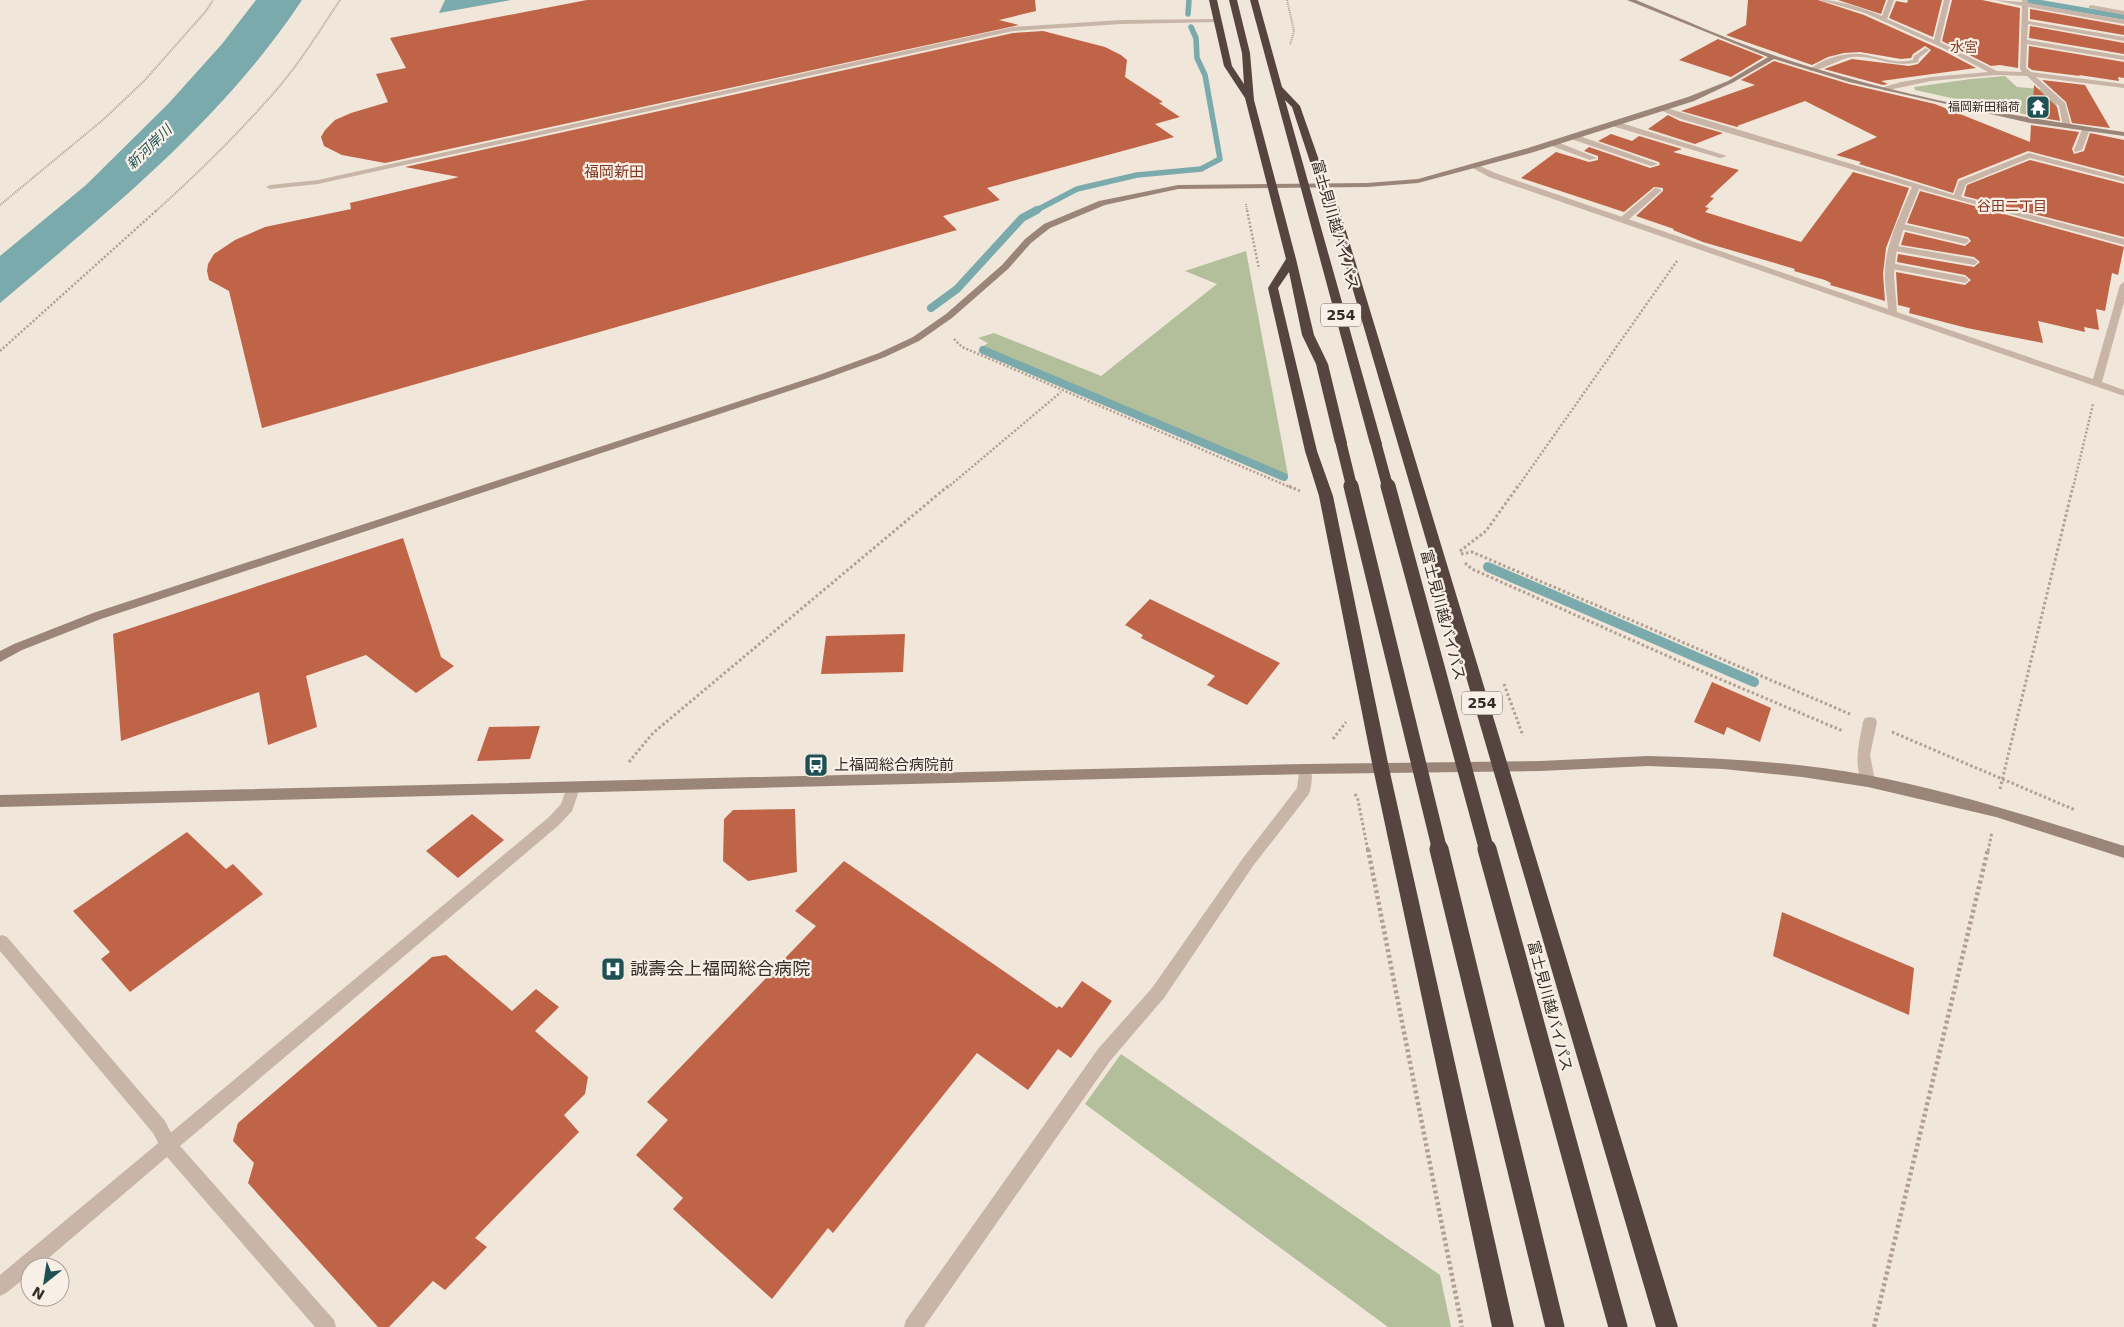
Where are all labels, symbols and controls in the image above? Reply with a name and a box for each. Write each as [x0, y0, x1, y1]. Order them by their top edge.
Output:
district label: 水宮 [1950, 39, 1978, 55]
temple icon: 福岡新田稲荷 [2025, 94, 2051, 120]
place label: 福岡新田稲荷 [1948, 100, 2020, 114]
water label: 新河岸川 [123, 120, 176, 172]
street label: 富士見川越バイパス [1308, 158, 1362, 292]
district label: 福岡新田 [584, 163, 644, 181]
district label: 谷田二丁目 [1977, 198, 2047, 214]
road number: 254 [1321, 304, 1361, 326]
street label: 富士見川越バイパス [1417, 548, 1469, 682]
road number: 254 [1462, 691, 1502, 714]
bus stop icon: 上福岡総合病院前 [803, 752, 829, 778]
place label: 上福岡総合病院前 [834, 756, 954, 774]
street label: 富士見川越バイパス [1524, 939, 1576, 1073]
hospital icon: 誠壽会上福岡総合病院 [600, 956, 626, 982]
place label: 誠壽会上福岡総合病院 [630, 958, 810, 979]
north arrow [20, 1257, 70, 1307]
text: N [29, 1283, 48, 1303]

